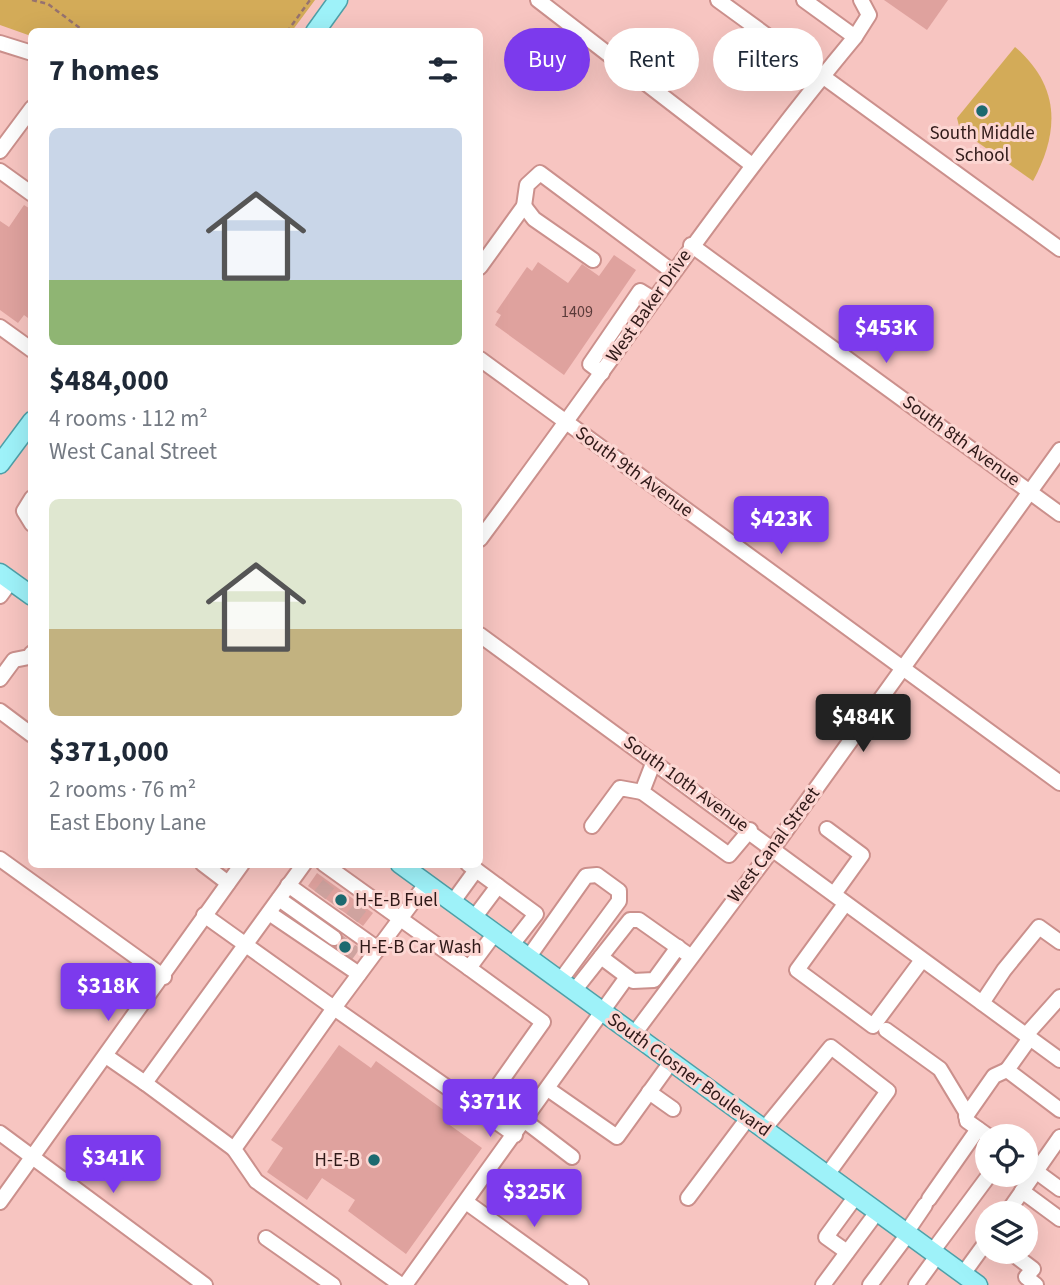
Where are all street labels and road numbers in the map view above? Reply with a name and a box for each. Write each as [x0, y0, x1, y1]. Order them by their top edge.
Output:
street label: West Baker Drive [600, 244, 698, 368]
street label: South 8th Avenue [896, 389, 1026, 493]
street label: South 9th Avenue [569, 420, 699, 524]
street label: South 10th Avenue [618, 729, 754, 839]
street label: West Canal Street [721, 781, 827, 909]
street label: South Closner Boulevard [602, 1006, 776, 1144]

